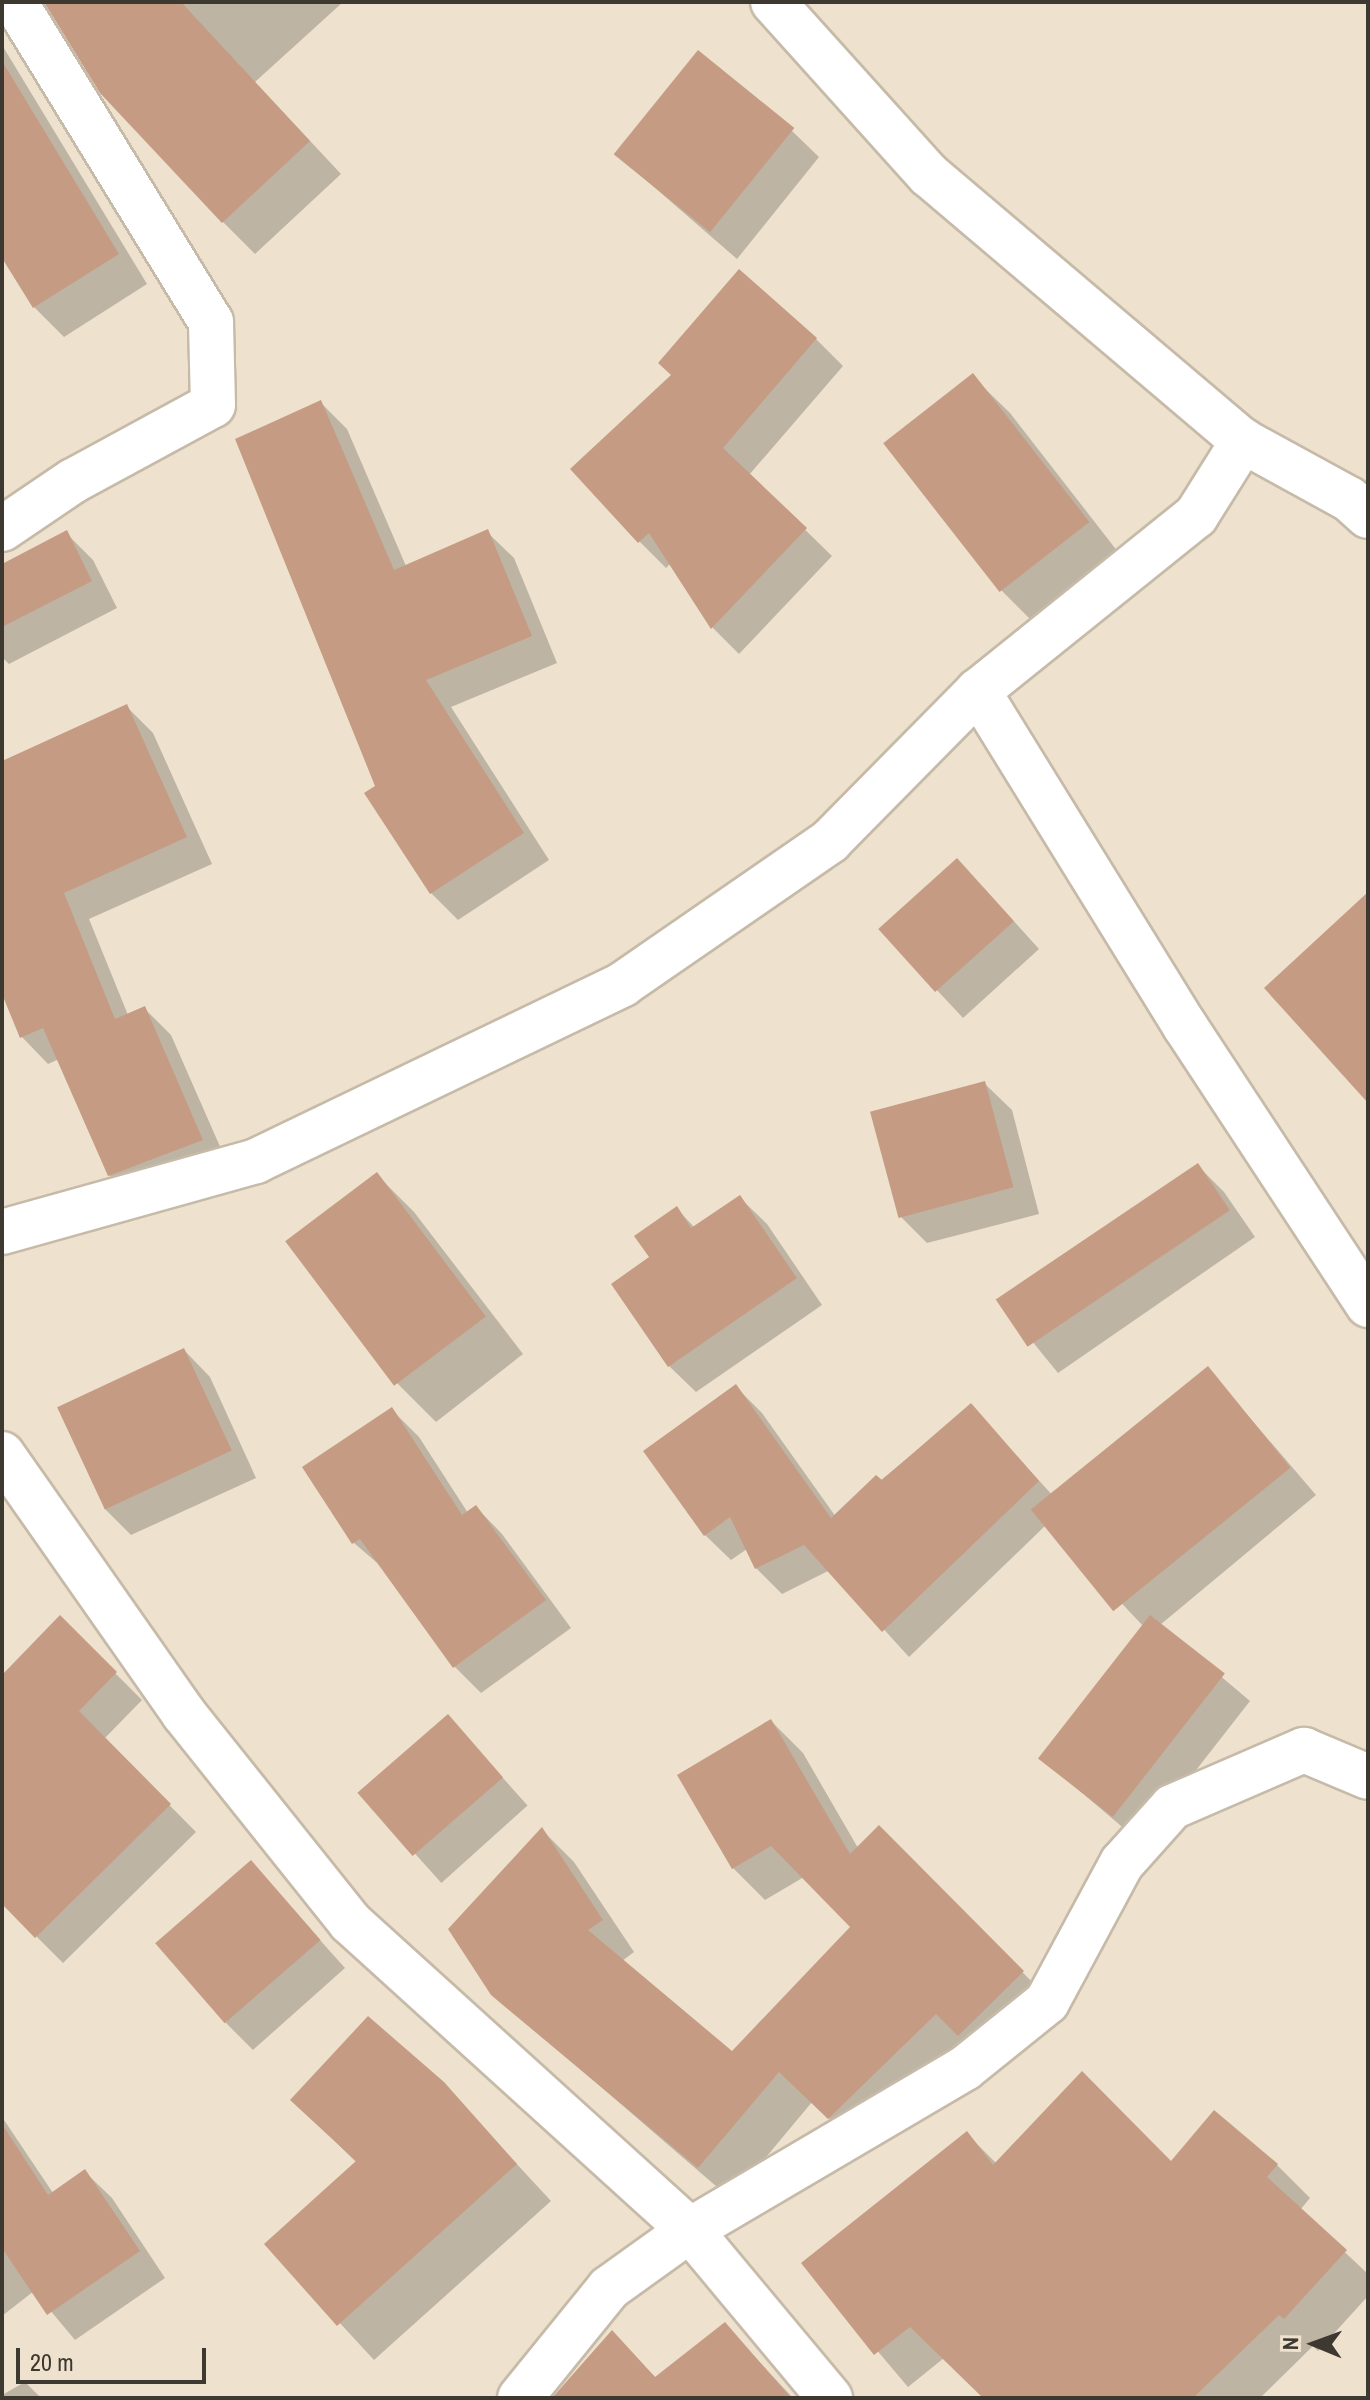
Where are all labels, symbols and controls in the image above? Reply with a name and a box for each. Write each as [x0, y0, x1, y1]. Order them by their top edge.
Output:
north arrow [1274, 2304, 1354, 2384]
scale bar [20, 2332, 210, 2382]
text: N [1275, 2337, 1305, 2350]
text: 20 m [30, 2346, 74, 2378]

